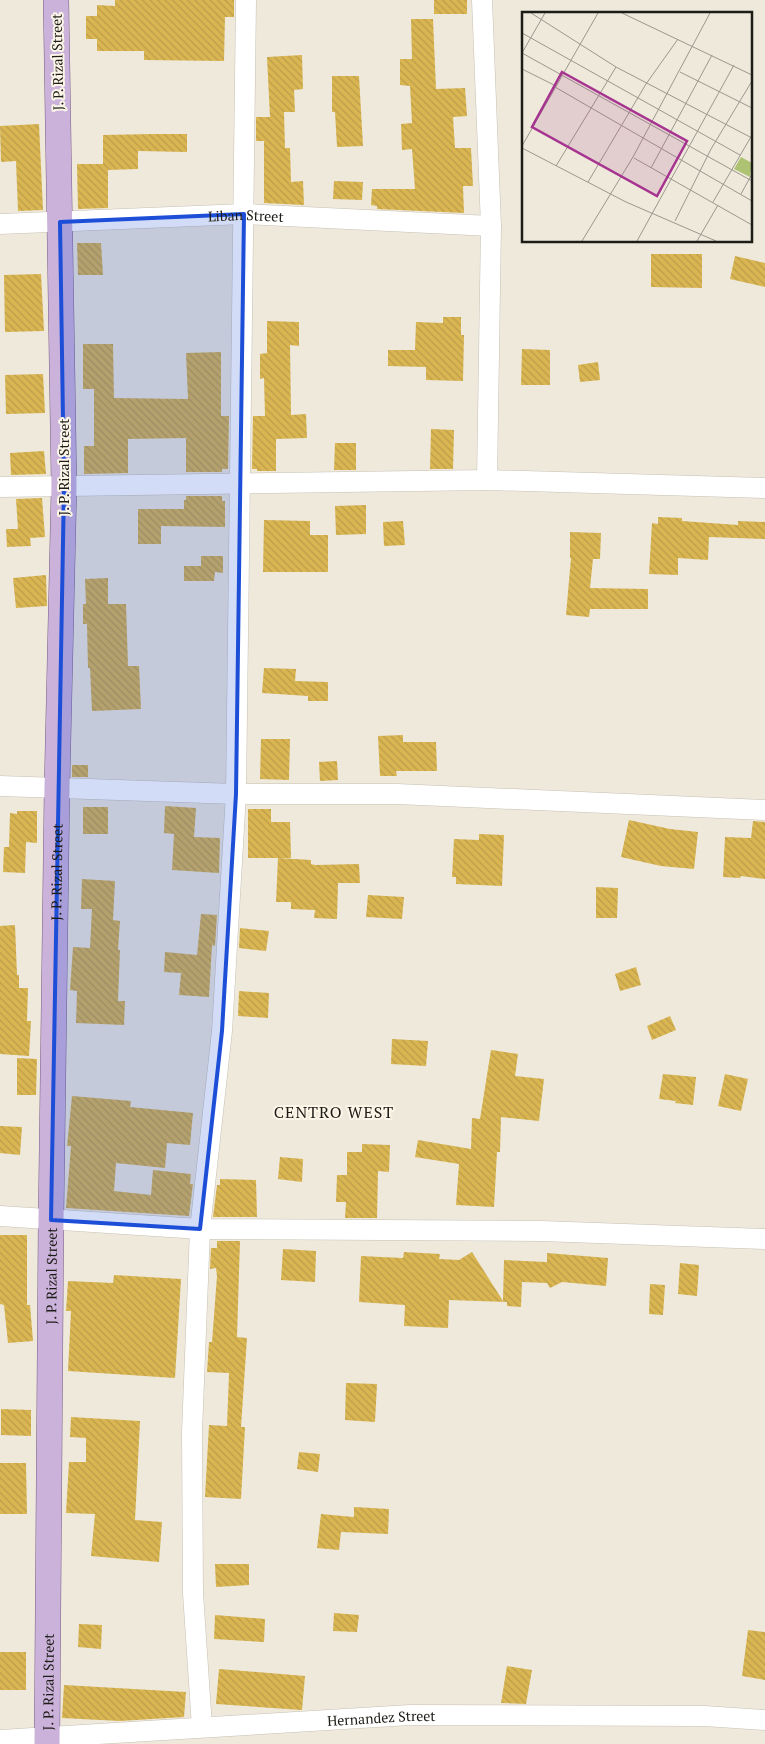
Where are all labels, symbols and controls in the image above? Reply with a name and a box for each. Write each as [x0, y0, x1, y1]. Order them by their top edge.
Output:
inset map [522, 12, 752, 242]
street label: J. P. Rizal Street [47, 13, 67, 111]
street label: Liban Street [208, 204, 285, 225]
street label: J. P. Rizal Street [54, 418, 73, 515]
street label: J. P. Rizal Street [46, 823, 66, 921]
district label: CENTRO WEST [274, 1101, 394, 1123]
street label: J. P. Rizal Street [41, 1227, 60, 1325]
street label: J. P. Rizal Street [38, 1633, 57, 1731]
street label: Hernandez Street [326, 1705, 436, 1730]

